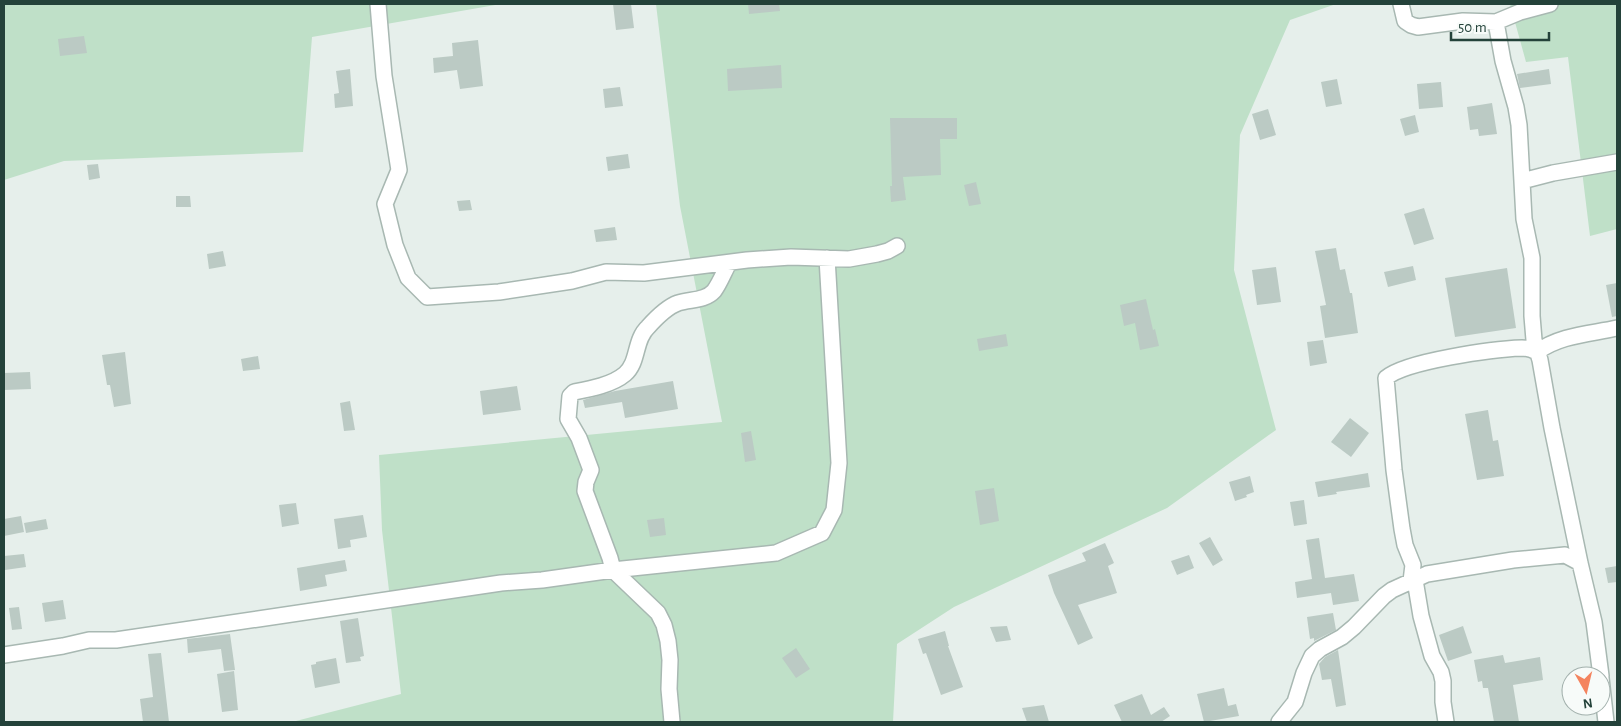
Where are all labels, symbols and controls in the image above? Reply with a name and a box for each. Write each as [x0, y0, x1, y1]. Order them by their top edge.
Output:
scale bar [1451, 10, 1548, 42]
text: 50 m [1458, 20, 1487, 35]
north arrow [1561, 666, 1611, 716]
text: N [1582, 695, 1593, 710]

